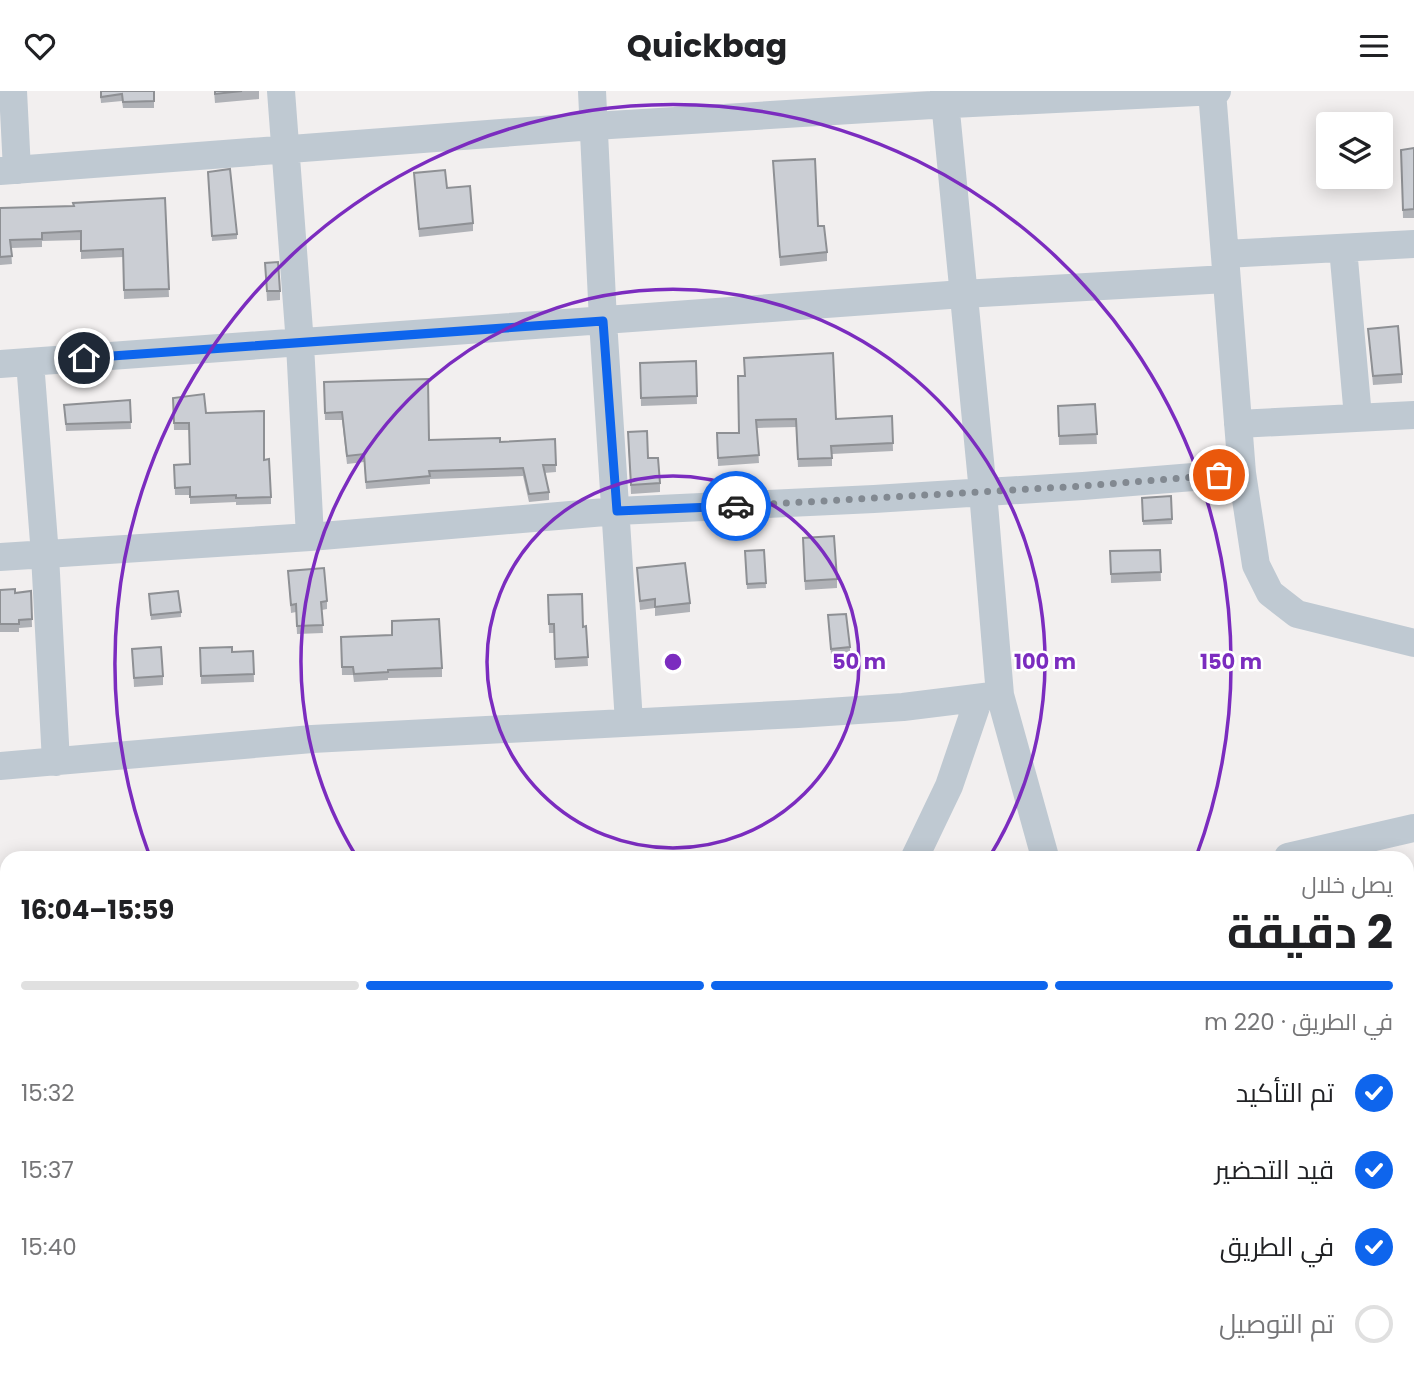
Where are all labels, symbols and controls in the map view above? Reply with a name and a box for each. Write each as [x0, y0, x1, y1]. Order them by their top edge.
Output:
text: Quickbag [627, 23, 787, 68]
icon: heart [21, 27, 59, 65]
icon: menu [1355, 27, 1393, 65]
map controls [1316, 112, 1393, 189]
button: layers [1316, 112, 1393, 189]
pin [54, 328, 114, 388]
icon: home [65, 339, 103, 377]
pin [1189, 445, 1249, 505]
icon: bag [1200, 456, 1238, 494]
courier [701, 471, 771, 541]
icon: car [717, 487, 755, 525]
text: 50 m [832, 647, 886, 676]
text: 100 m [1014, 647, 1076, 676]
text: 150 m [1200, 647, 1262, 676]
centre of rings [661, 650, 685, 674]
text: يصل خلال [1302, 869, 1393, 901]
text: 15:59–16:04 [21, 892, 174, 928]
text: 2 دقيقة [1227, 900, 1393, 964]
text: في الطريق · 220 m [1204, 1006, 1393, 1038]
icon: check [1355, 1074, 1393, 1112]
text: تم التأكيد [1236, 1075, 1334, 1111]
text: 15:32 [21, 1077, 74, 1109]
icon: check [1355, 1151, 1393, 1189]
text: قيد التحضير [1215, 1152, 1334, 1188]
text: 15:37 [21, 1154, 74, 1186]
icon: check [1355, 1228, 1393, 1266]
text: في الطريق [1220, 1229, 1334, 1265]
text: 15:40 [21, 1231, 77, 1263]
text: تم التوصيل [1219, 1306, 1334, 1342]

